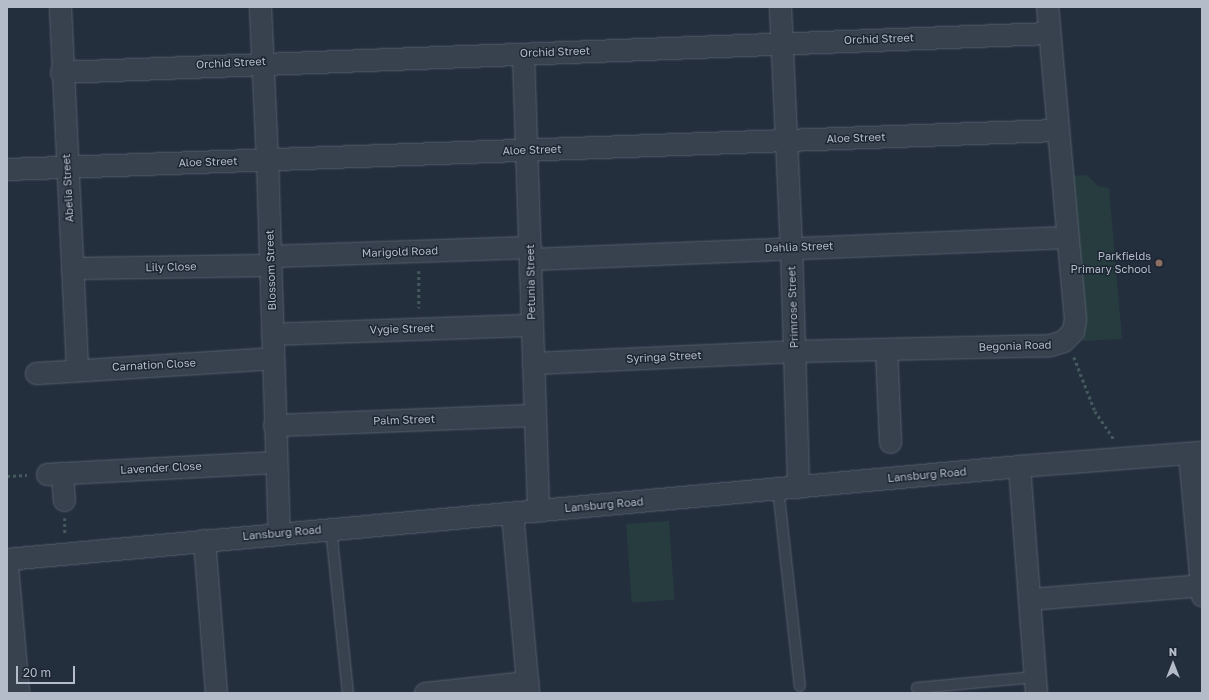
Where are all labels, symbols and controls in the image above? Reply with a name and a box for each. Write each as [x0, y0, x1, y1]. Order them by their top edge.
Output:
street label: Orchid Street [844, 31, 914, 47]
street label: Orchid Street [520, 44, 590, 60]
street label: Orchid Street [196, 55, 266, 71]
street label: Aloe Street [826, 130, 886, 146]
street label: Aloe Street [502, 142, 562, 158]
street label: Abelia Street [60, 153, 76, 223]
street label: Aloe Street [178, 154, 238, 170]
street label: Blossom Street [263, 229, 279, 311]
street label: Dahlia Street [764, 239, 834, 255]
street label: Marigold Road [362, 244, 438, 260]
street label: Petunia Street [524, 244, 538, 320]
place label: Parkfields Primary School [1071, 250, 1151, 276]
marker: Parkfields Primary School [1154, 258, 1164, 268]
street label: Lily Close [145, 260, 197, 274]
street label: Primrose Street [785, 266, 801, 348]
street label: Vygie Street [369, 321, 435, 337]
street label: Begonia Road [978, 338, 1052, 354]
street label: Syringa Street [626, 348, 702, 366]
street label: Carnation Close [112, 356, 196, 374]
street label: Palm Street [373, 412, 435, 428]
street label: Lavender Close [120, 459, 202, 477]
street label: Lansburg Road [887, 465, 967, 485]
street label: Lansburg Road [564, 495, 644, 515]
street label: Lansburg Road [242, 523, 322, 543]
north arrow [1153, 644, 1193, 684]
text: N [1169, 645, 1177, 658]
scale bar [18, 658, 77, 684]
text: 20 m [23, 665, 51, 680]

